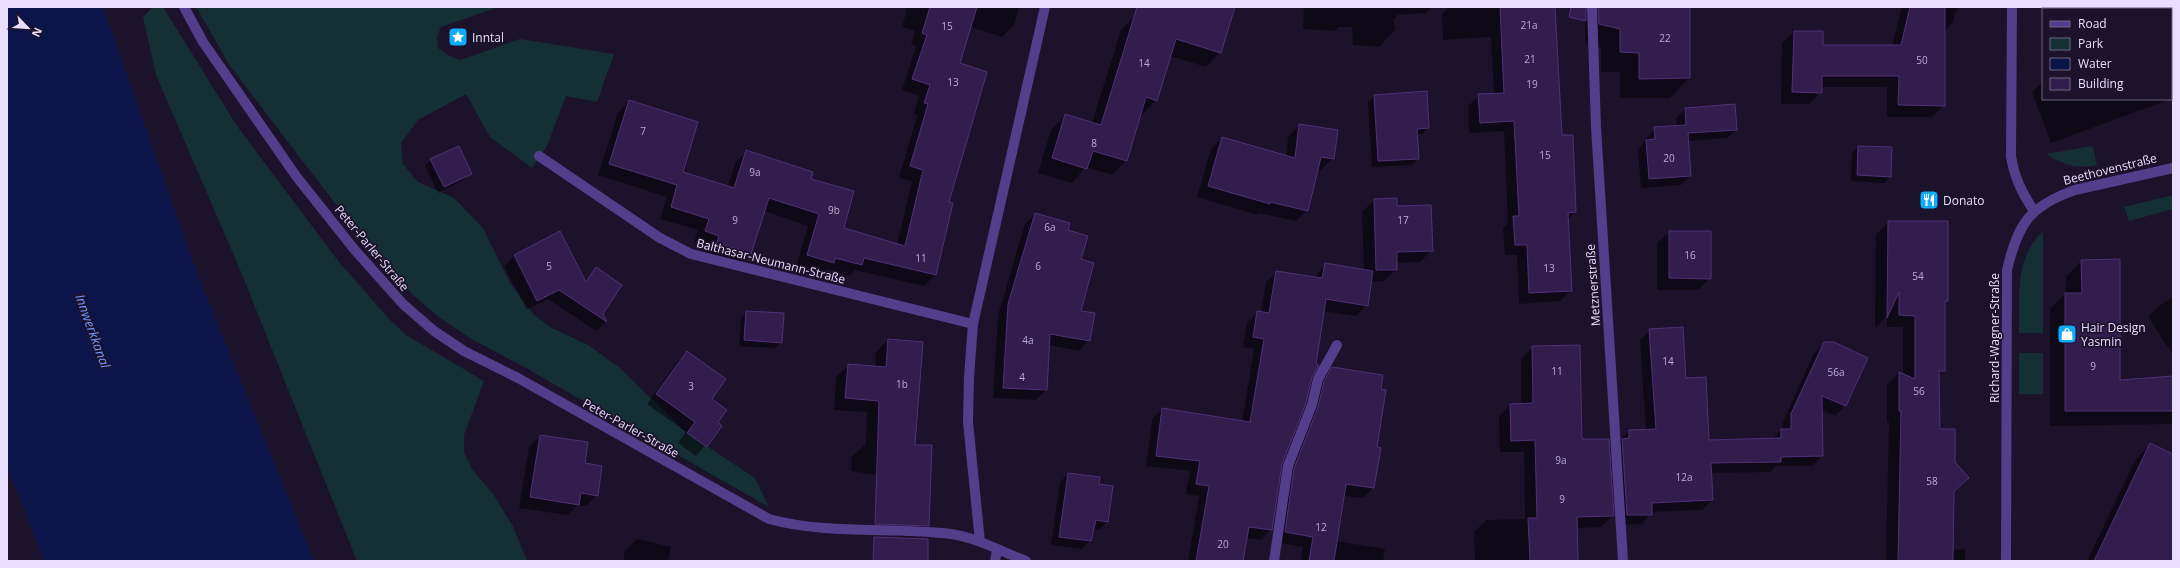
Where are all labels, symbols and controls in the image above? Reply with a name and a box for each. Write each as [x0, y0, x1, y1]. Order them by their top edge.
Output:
north arrow [8, 8, 48, 48]
legend [2042, 8, 2172, 100]
text: Road [2078, 15, 2107, 32]
house number: 21a [1521, 18, 1538, 32]
house number: 15 [941, 19, 953, 33]
text: N [29, 25, 46, 40]
place icon: Inntal [447, 26, 469, 48]
place label: Inntal [472, 29, 504, 46]
house number: 22 [1659, 31, 1671, 45]
text: Park [2078, 35, 2104, 52]
house number: 21 [1524, 52, 1536, 66]
house number: 50 [1916, 53, 1928, 67]
text: Water [2078, 55, 2112, 72]
house number: 14 [1138, 56, 1150, 70]
house number: 13 [947, 75, 959, 89]
text: Building [2078, 75, 2124, 92]
house number: 19 [1526, 77, 1538, 91]
house number: 7 [640, 124, 646, 138]
house number: 8 [1091, 136, 1097, 150]
house number: 15 [1539, 148, 1551, 162]
street label: Beethovenstraße [2061, 149, 2159, 189]
house number: 20 [1663, 151, 1675, 165]
house number: 9a [749, 165, 761, 179]
restaurant icon: Donato [1918, 189, 1940, 211]
place label: Donato [1943, 192, 1984, 209]
street label: Peter-Parler-Straße [331, 201, 413, 295]
house number: 9b [828, 203, 840, 217]
house number: 9 [732, 213, 738, 227]
house number: 17 [1397, 213, 1409, 227]
house number: 6a [1044, 220, 1056, 234]
street label: Balthasar-Neumann-Straße [695, 234, 848, 288]
street label: Metznerstraße [1582, 243, 1604, 327]
house number: 16 [1684, 248, 1696, 262]
house number: 11 [915, 251, 927, 265]
house number: 5 [546, 259, 552, 273]
house number: 6 [1035, 259, 1041, 273]
house number: 13 [1543, 261, 1555, 275]
house number: 54 [1912, 269, 1924, 283]
street label: Richard-Wagner-Straße [1986, 273, 2003, 403]
water label: Innwerkkanal [71, 291, 115, 371]
place label: Hair Design Yasmin [2081, 319, 2146, 350]
shop icon: Hair Design Yasmin [2056, 323, 2078, 345]
house number: 4a [1022, 333, 1034, 347]
house number: 14 [1662, 354, 1674, 368]
house number: 9 [2090, 359, 2096, 373]
house number: 11 [1551, 364, 1563, 378]
house number: 56a [1828, 365, 1845, 379]
house number: 4 [1019, 370, 1025, 384]
house number: 1b [896, 377, 908, 391]
house number: 3 [688, 379, 694, 393]
house number: 56 [1913, 384, 1925, 398]
street label: Peter-Parler-Straße [580, 394, 682, 462]
house number: 9a [1555, 453, 1567, 467]
house number: 12a [1676, 470, 1693, 484]
house number: 58 [1926, 474, 1938, 488]
house number: 9 [1559, 492, 1565, 506]
house number: 12 [1315, 520, 1327, 534]
house number: 20 [1217, 537, 1229, 551]

